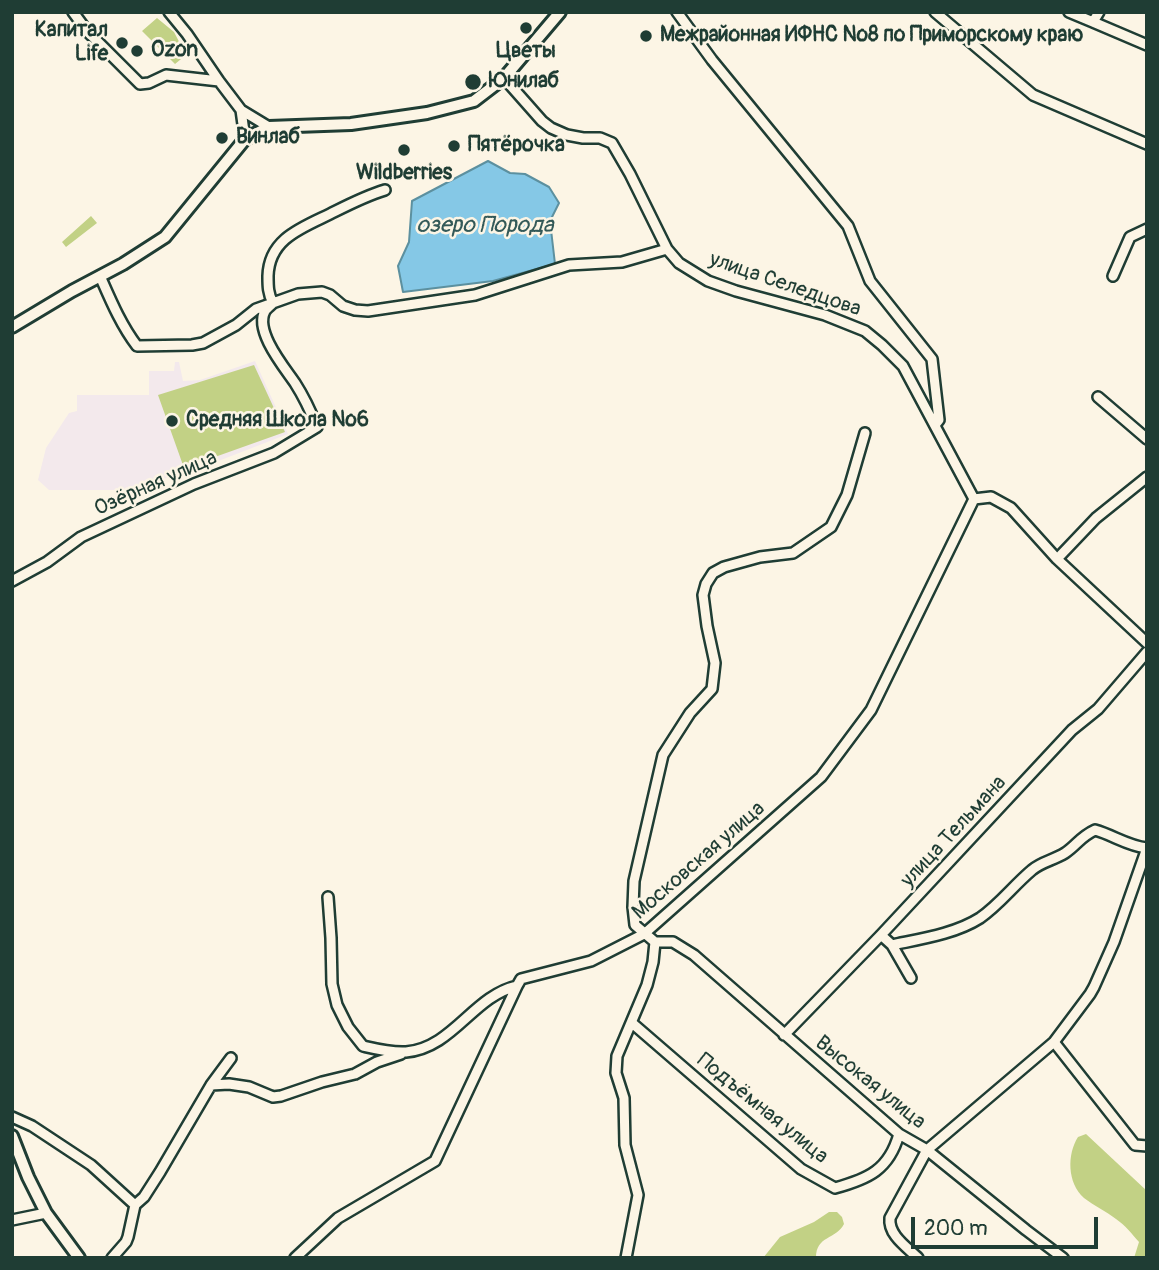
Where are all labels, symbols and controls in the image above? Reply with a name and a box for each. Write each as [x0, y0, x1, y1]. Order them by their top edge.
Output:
place label: Капитал Life [35, 18, 108, 68]
marker: Цветы [518, 20, 534, 36]
place label: Межрайонная ИФНС №8 по Приморскому краю [660, 23, 1084, 49]
marker: Межрайонная ИФНС №8 по Приморскому краю [638, 28, 654, 44]
marker: Капитал Life [114, 35, 130, 51]
place label: Ozon [151, 38, 198, 64]
place label: Цветы [496, 39, 556, 65]
marker: Ozon [129, 43, 145, 59]
place label: Юнилаб [489, 69, 559, 95]
marker: Юнилаб [463, 72, 483, 92]
place label: Винлаб [236, 125, 300, 151]
marker: Винлаб [214, 130, 230, 146]
place label: Пятёрочка [468, 133, 565, 159]
marker: Пятёрочка [446, 138, 462, 154]
marker: Wildberries [396, 142, 412, 158]
place label: Wildberries [356, 161, 452, 187]
water label: озеро Порода [417, 212, 553, 240]
street label: улица Селедцова [706, 247, 864, 323]
place label: Средняя Школа №6 [186, 408, 369, 434]
marker: Средняя Школа №6 [164, 413, 180, 429]
street label: Озёрная улица [91, 446, 221, 522]
street label: улица Тельмана [896, 771, 1012, 893]
street label: Московская улица [628, 797, 770, 925]
street label: Высокая улица [810, 1031, 930, 1135]
street label: Подъёмная улица [691, 1048, 833, 1170]
scale bar [914, 1204, 1101, 1248]
text: 200 m [924, 1215, 988, 1242]

